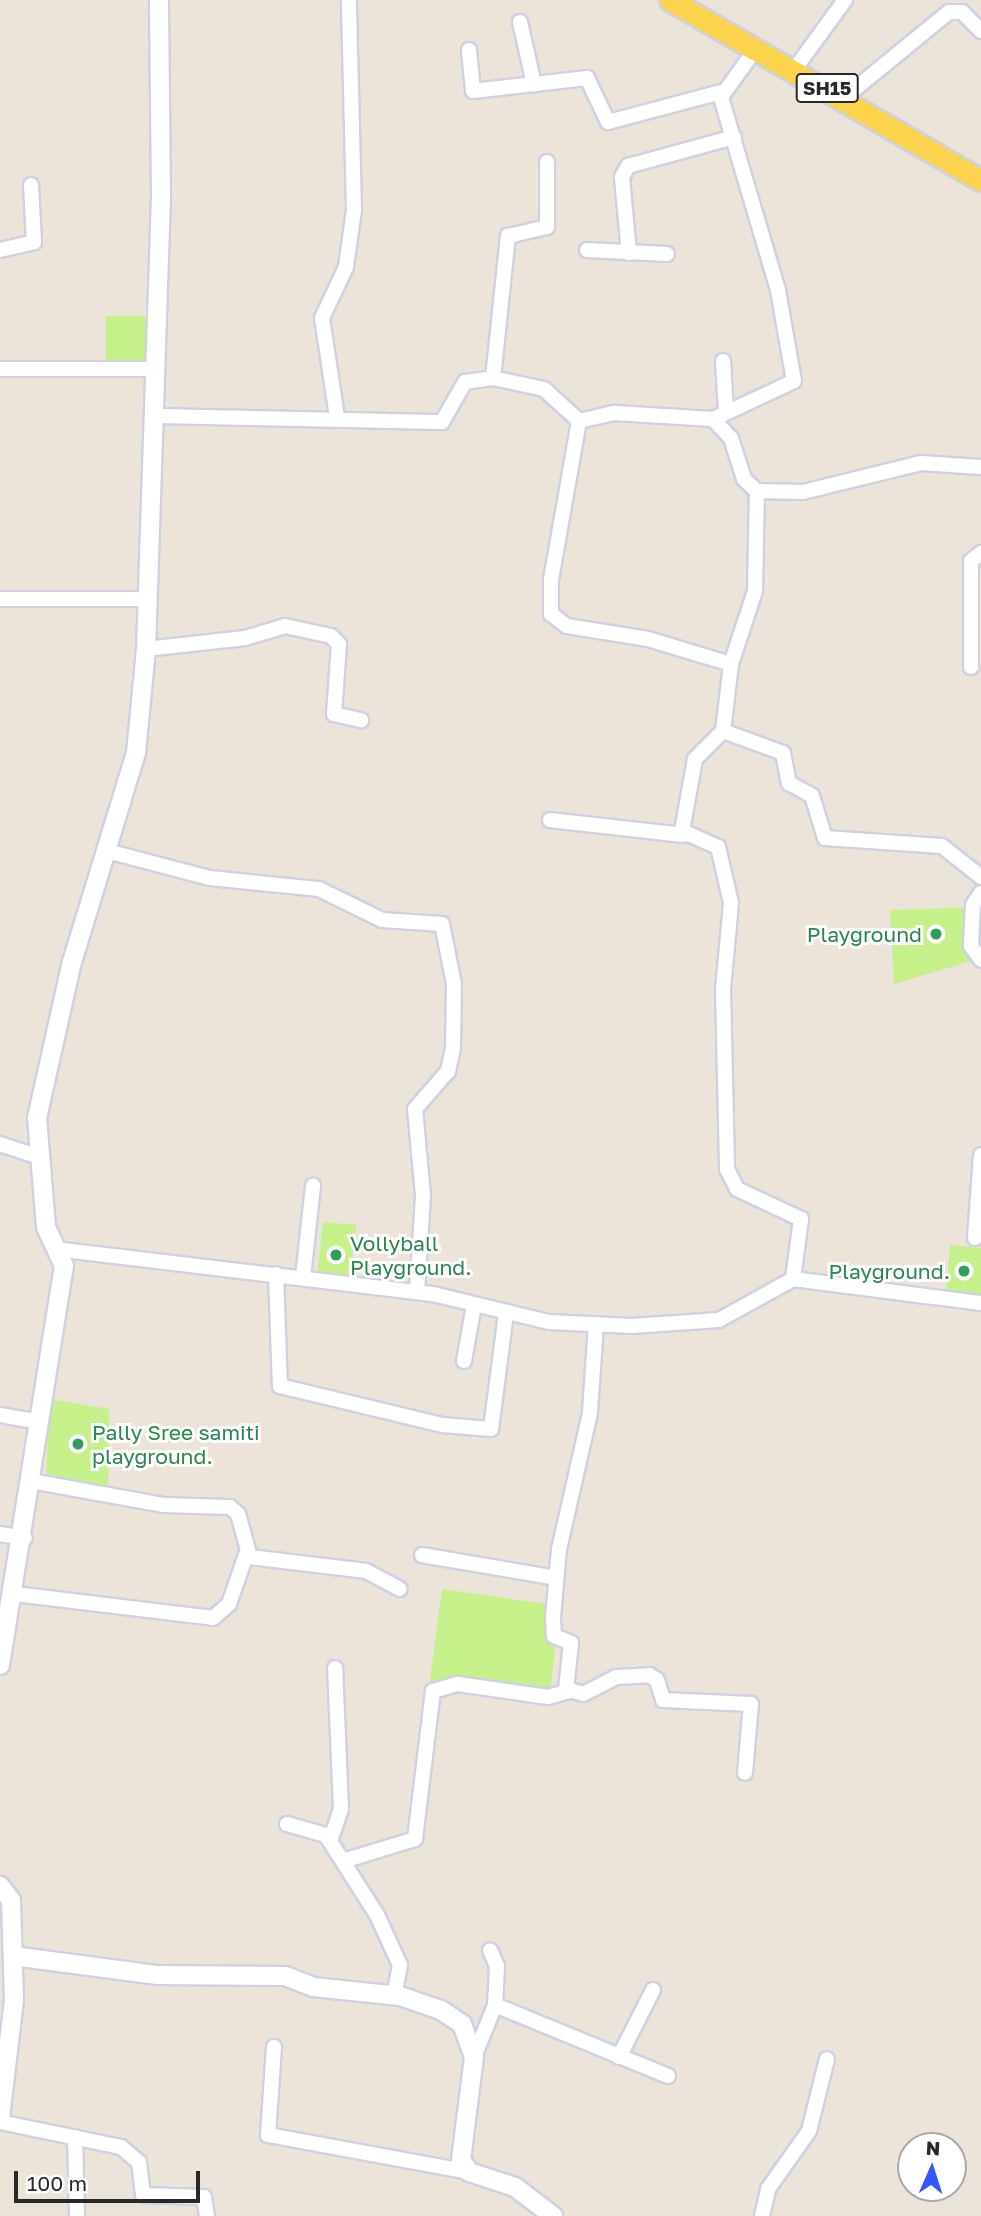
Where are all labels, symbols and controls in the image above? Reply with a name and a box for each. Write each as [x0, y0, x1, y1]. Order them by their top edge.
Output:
road number: SH15 [796, 72, 858, 104]
place label: Playground [807, 921, 922, 947]
marker: Playground [928, 926, 944, 942]
place label: Vollyball Playground. [350, 1230, 472, 1280]
marker: Vollyball Playground. [328, 1247, 344, 1263]
place label: Playground. [828, 1258, 950, 1284]
marker: Playground. [956, 1263, 972, 1279]
place label: Pally Sree samiti playground. [92, 1419, 260, 1469]
marker: Pally Sree samiti playground. [70, 1436, 86, 1452]
north arrow [897, 2132, 967, 2202]
text: N [925, 2136, 941, 2159]
scale bar [18, 2156, 203, 2200]
text: 100 m [27, 2170, 87, 2196]

